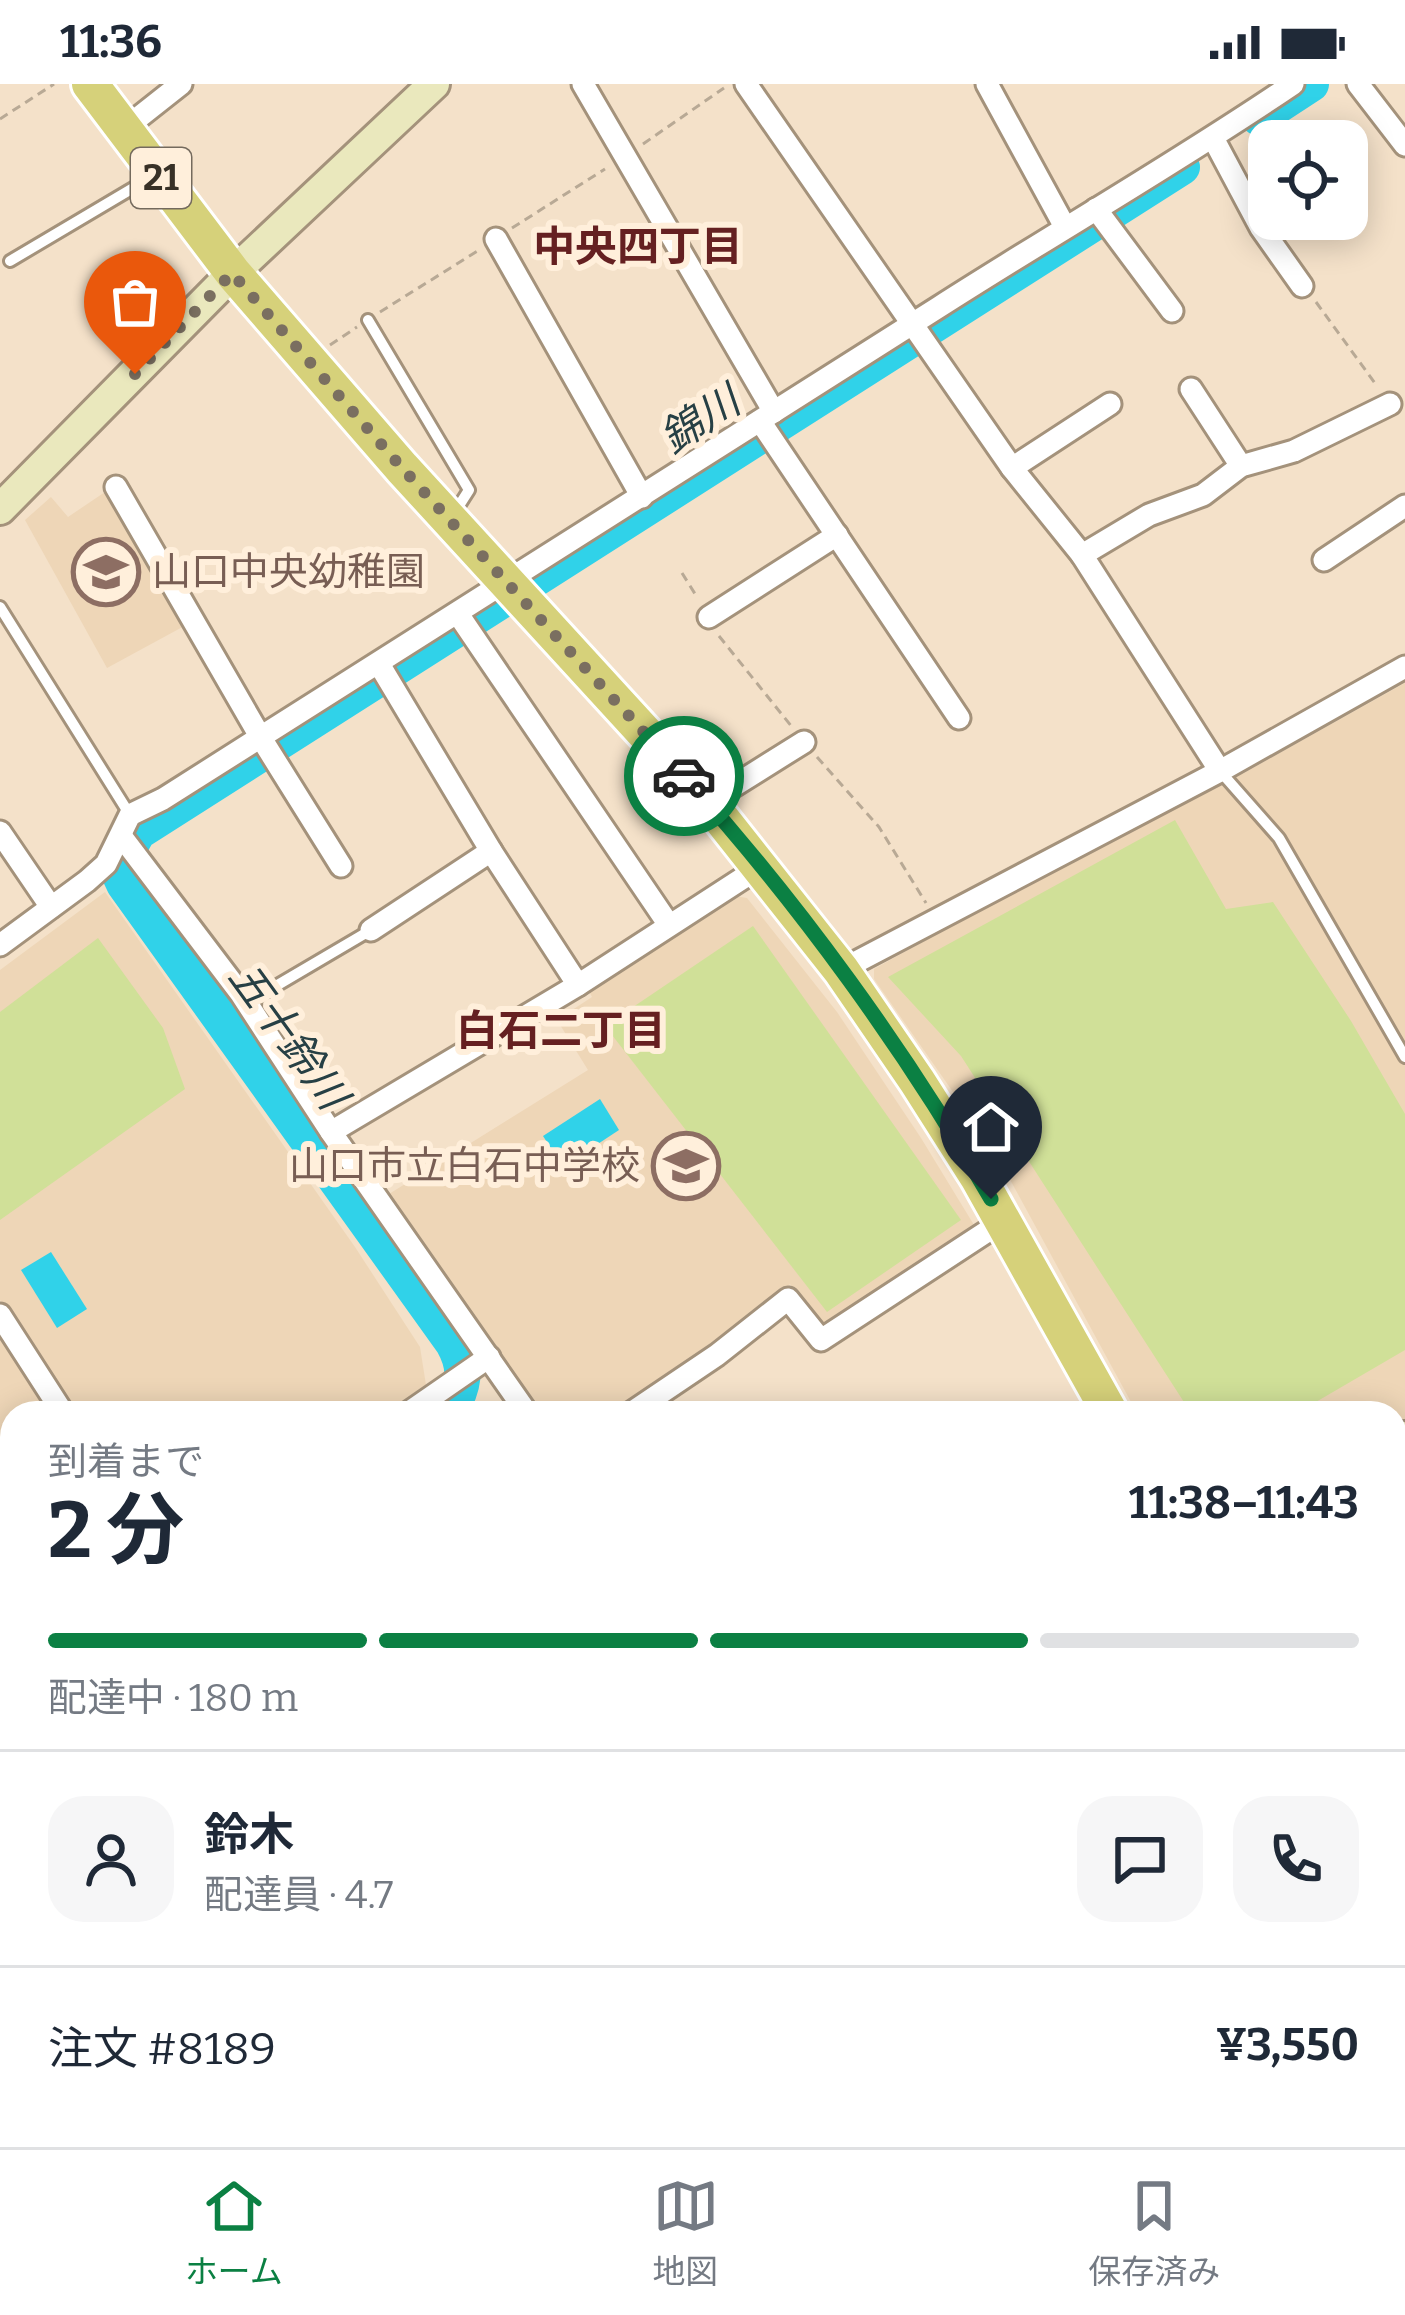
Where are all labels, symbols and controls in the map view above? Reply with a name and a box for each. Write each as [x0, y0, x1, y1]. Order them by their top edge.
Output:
text: 11:36 [60, 15, 162, 69]
map controls [1248, 120, 1368, 240]
button: locate [1248, 120, 1368, 240]
road number: 21 [131, 148, 191, 208]
district label: 中央四丁目 [533, 222, 743, 272]
pin [84, 251, 186, 374]
icon: bag [102, 269, 168, 335]
water label: 錦川 [651, 374, 752, 464]
school or university icon: 山口中央幼稚園 [71, 537, 141, 607]
place label: 山口中央幼稚園 [152, 549, 425, 595]
courier [624, 716, 744, 836]
icon: car [651, 743, 717, 809]
water label: 五十鈴川 [218, 953, 360, 1122]
district label: 白石二丁目 [456, 1006, 666, 1056]
pin [940, 1076, 1042, 1199]
icon: home [958, 1094, 1024, 1160]
school or university icon: 山口市立白石中学校 [651, 1131, 721, 1201]
place label: 山口市立白石中学校 [289, 1143, 640, 1189]
text: 到着まで [48, 1439, 204, 1485]
text: 11:38–11:43 [1129, 1476, 1359, 1530]
text: 2 分 [48, 1484, 184, 1578]
text: 配達中 · 180 m [48, 1675, 298, 1721]
button: person [48, 1796, 174, 1922]
button: chat [1077, 1796, 1203, 1922]
button: phone [1233, 1796, 1359, 1922]
text: 鈴木 [204, 1808, 294, 1862]
text: 配達員 · 4.7 [204, 1872, 393, 1918]
text: ¥3,550 [1216, 2018, 1359, 2072]
text: 注文 #8189 [48, 2022, 276, 2076]
tab: ホーム [185, 2173, 283, 2293]
tab: 地図 [653, 2173, 719, 2293]
tab: 保存済み [1088, 2173, 1220, 2293]

